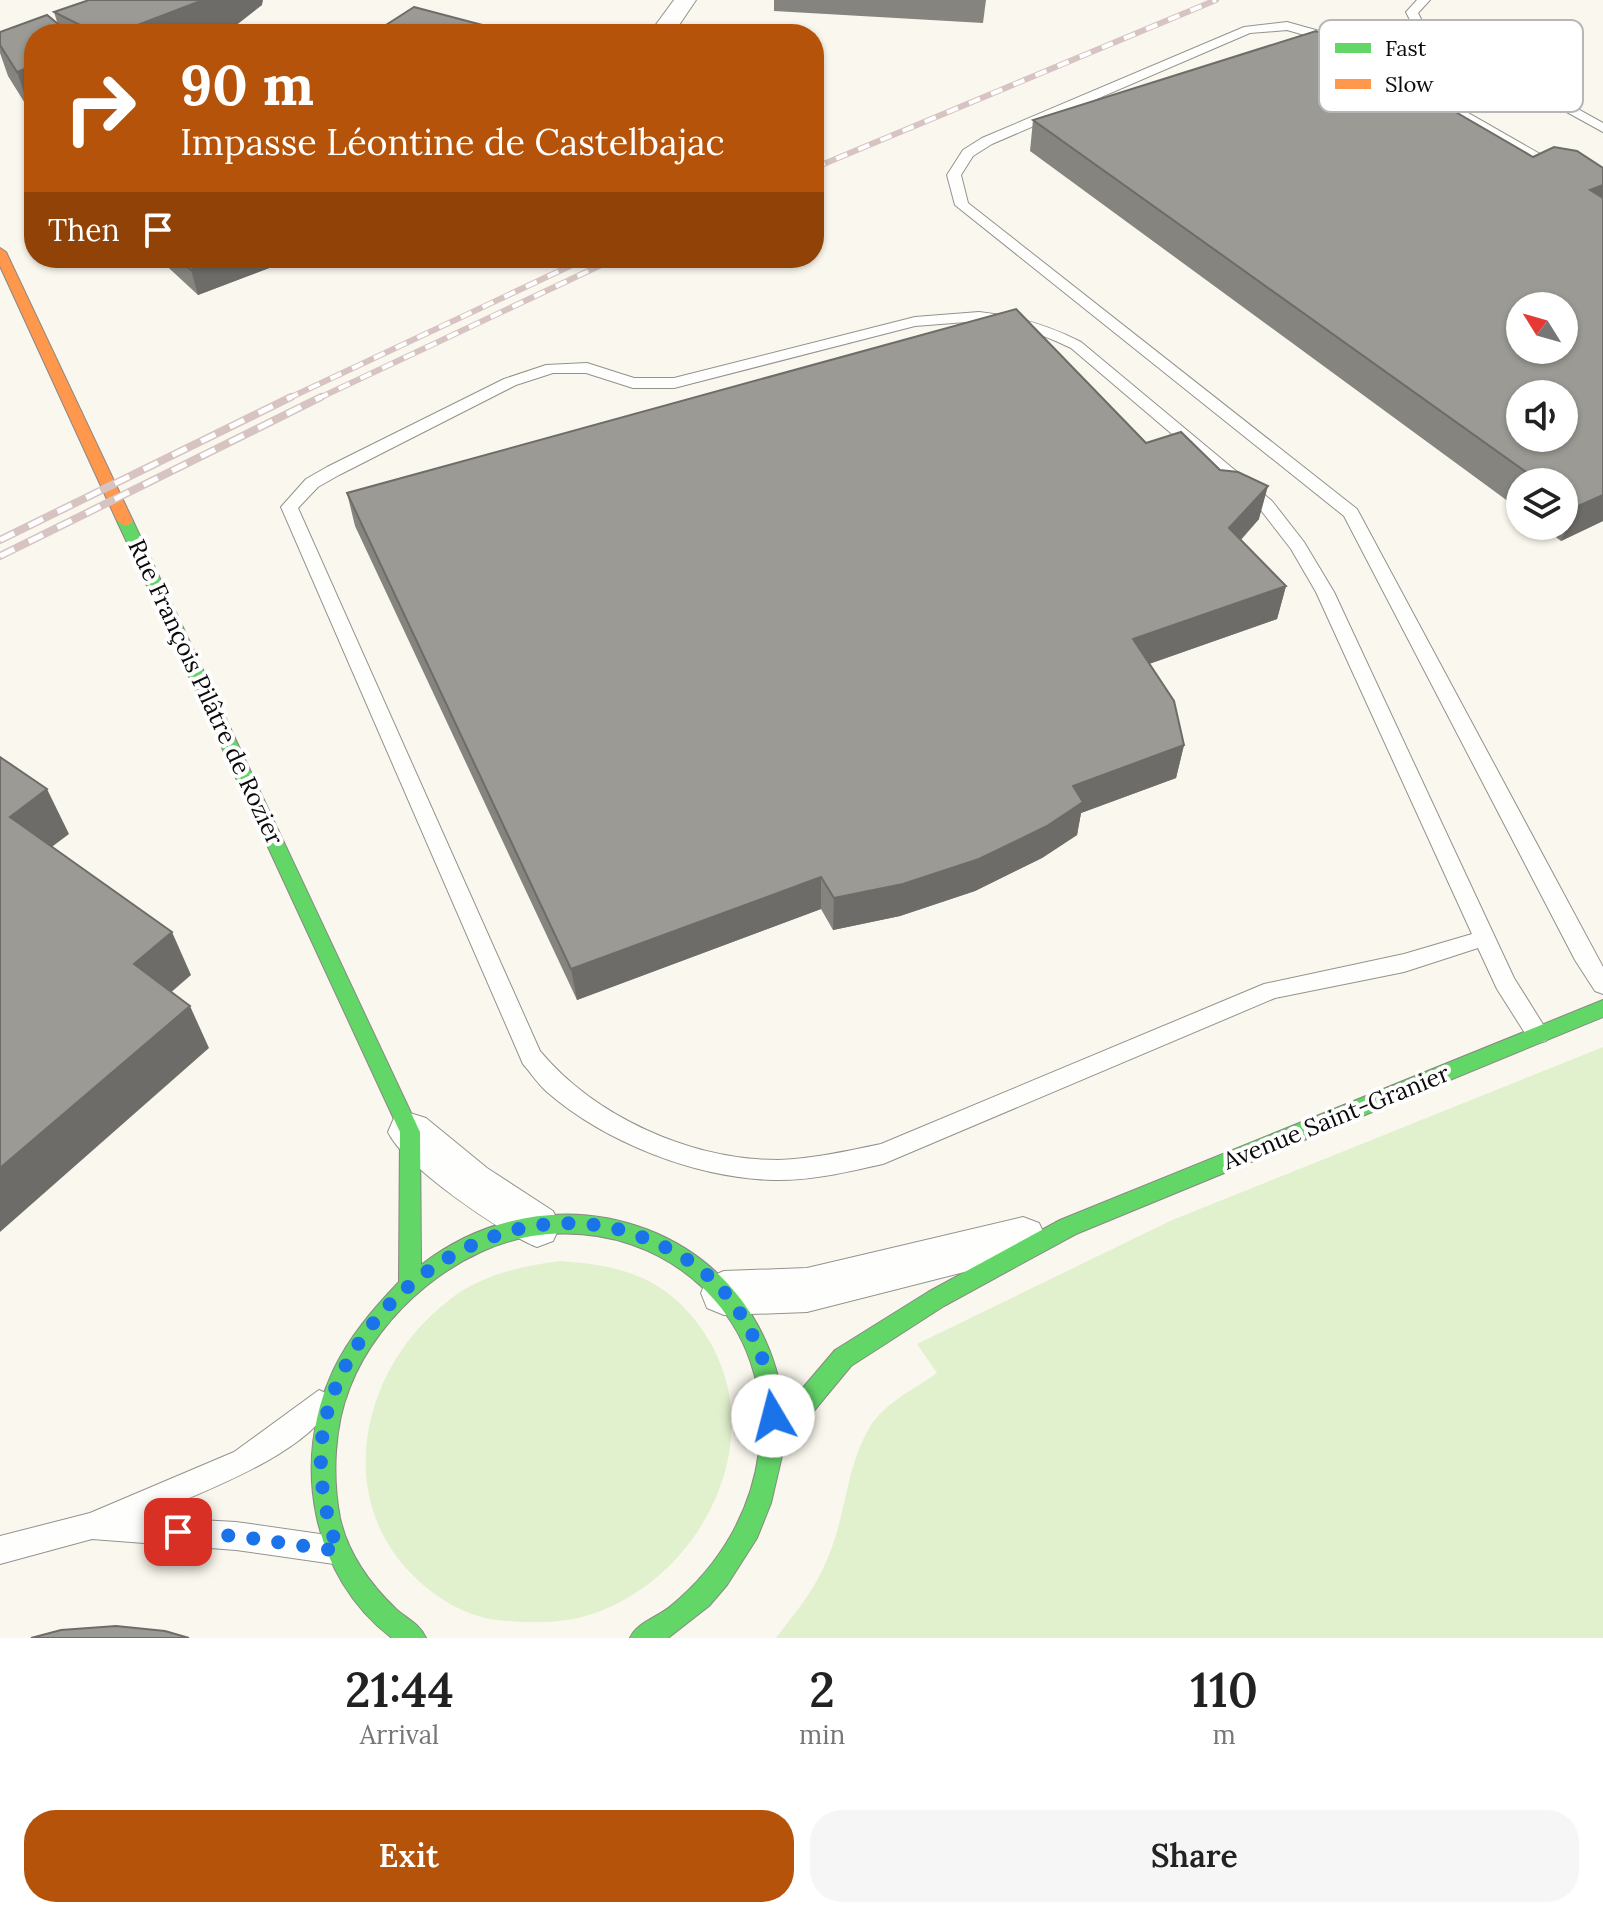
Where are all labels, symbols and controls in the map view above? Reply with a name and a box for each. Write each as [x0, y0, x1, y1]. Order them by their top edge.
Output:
legend [1319, 20, 1583, 112]
text: Fast [1385, 34, 1427, 62]
text: 90 m [180, 49, 314, 120]
icon: right [48, 56, 152, 160]
text: Slow [1385, 70, 1434, 98]
text: Impasse Léontine de Castelbajac [180, 119, 725, 165]
icon: arrive [136, 208, 180, 252]
text: Then [48, 211, 120, 249]
north arrow [1506, 292, 1578, 364]
map controls [1506, 292, 1578, 540]
button: sound [1506, 380, 1578, 452]
button: layers [1506, 468, 1578, 540]
street label: Rue François Pilâtre de Rozier [121, 534, 291, 850]
street label: Avenue Saint-Granier [1217, 1057, 1454, 1177]
position arrow [731, 1374, 815, 1458]
pin [144, 1498, 212, 1566]
icon: arrive [156, 1510, 200, 1554]
text: 21:44 [345, 1659, 454, 1720]
text: 2 [809, 1659, 835, 1720]
text: 110 [1190, 1659, 1258, 1720]
text: Arrival [360, 1718, 439, 1751]
text: min [799, 1718, 845, 1751]
text: m [1212, 1718, 1236, 1751]
button: Exit [24, 1810, 794, 1902]
button: Share [810, 1810, 1579, 1902]

